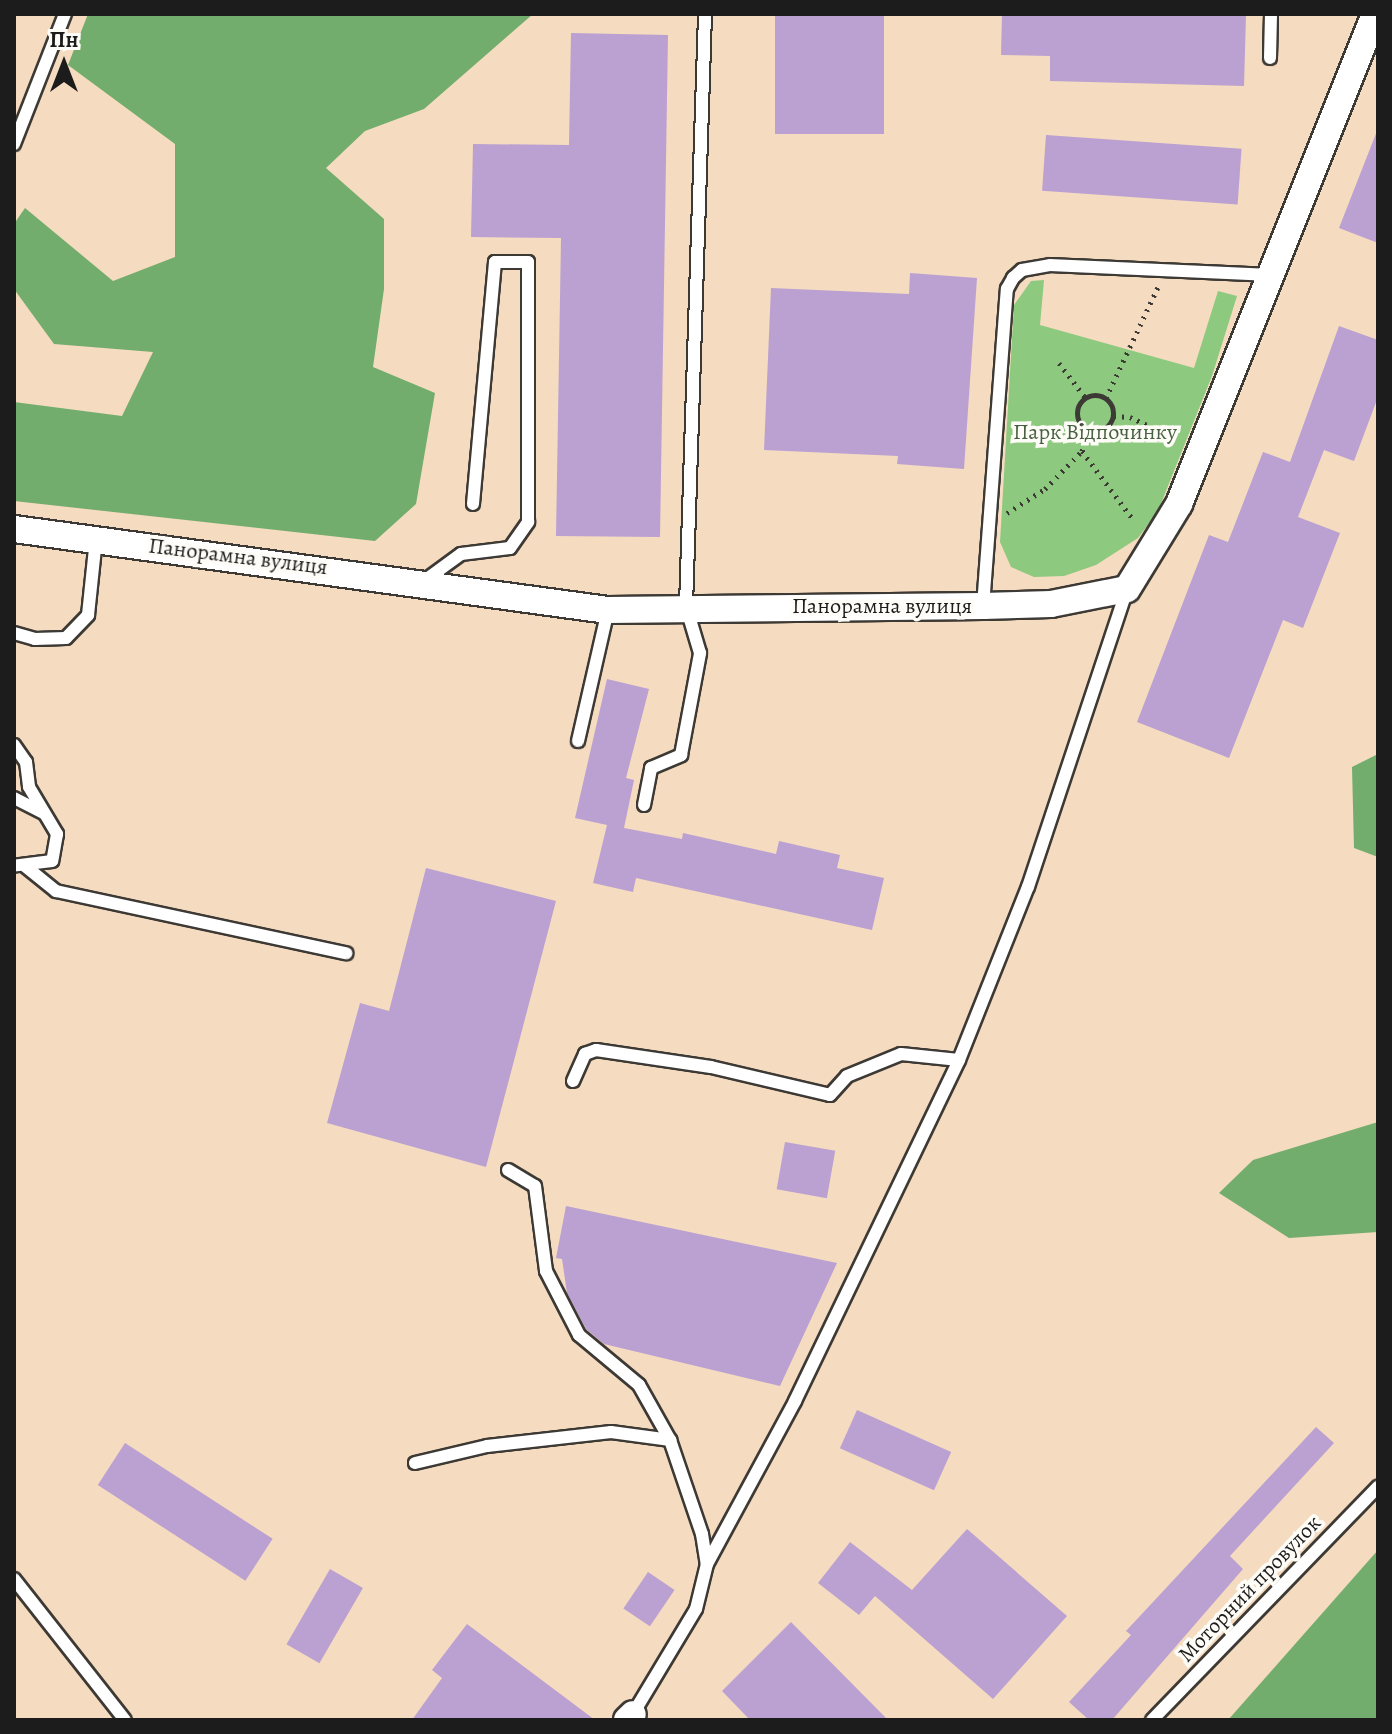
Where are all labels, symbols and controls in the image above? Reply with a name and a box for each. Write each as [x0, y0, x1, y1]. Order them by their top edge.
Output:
north arrow [24, 24, 104, 104]
text: Пн [50, 25, 78, 55]
park label: Парк Відпочинку [1013, 420, 1177, 446]
street label: Панорамна вулиця [147, 533, 329, 581]
street label: Панорамна вулиця [792, 594, 972, 620]
street label: Моторний провулок [1173, 1510, 1327, 1668]

